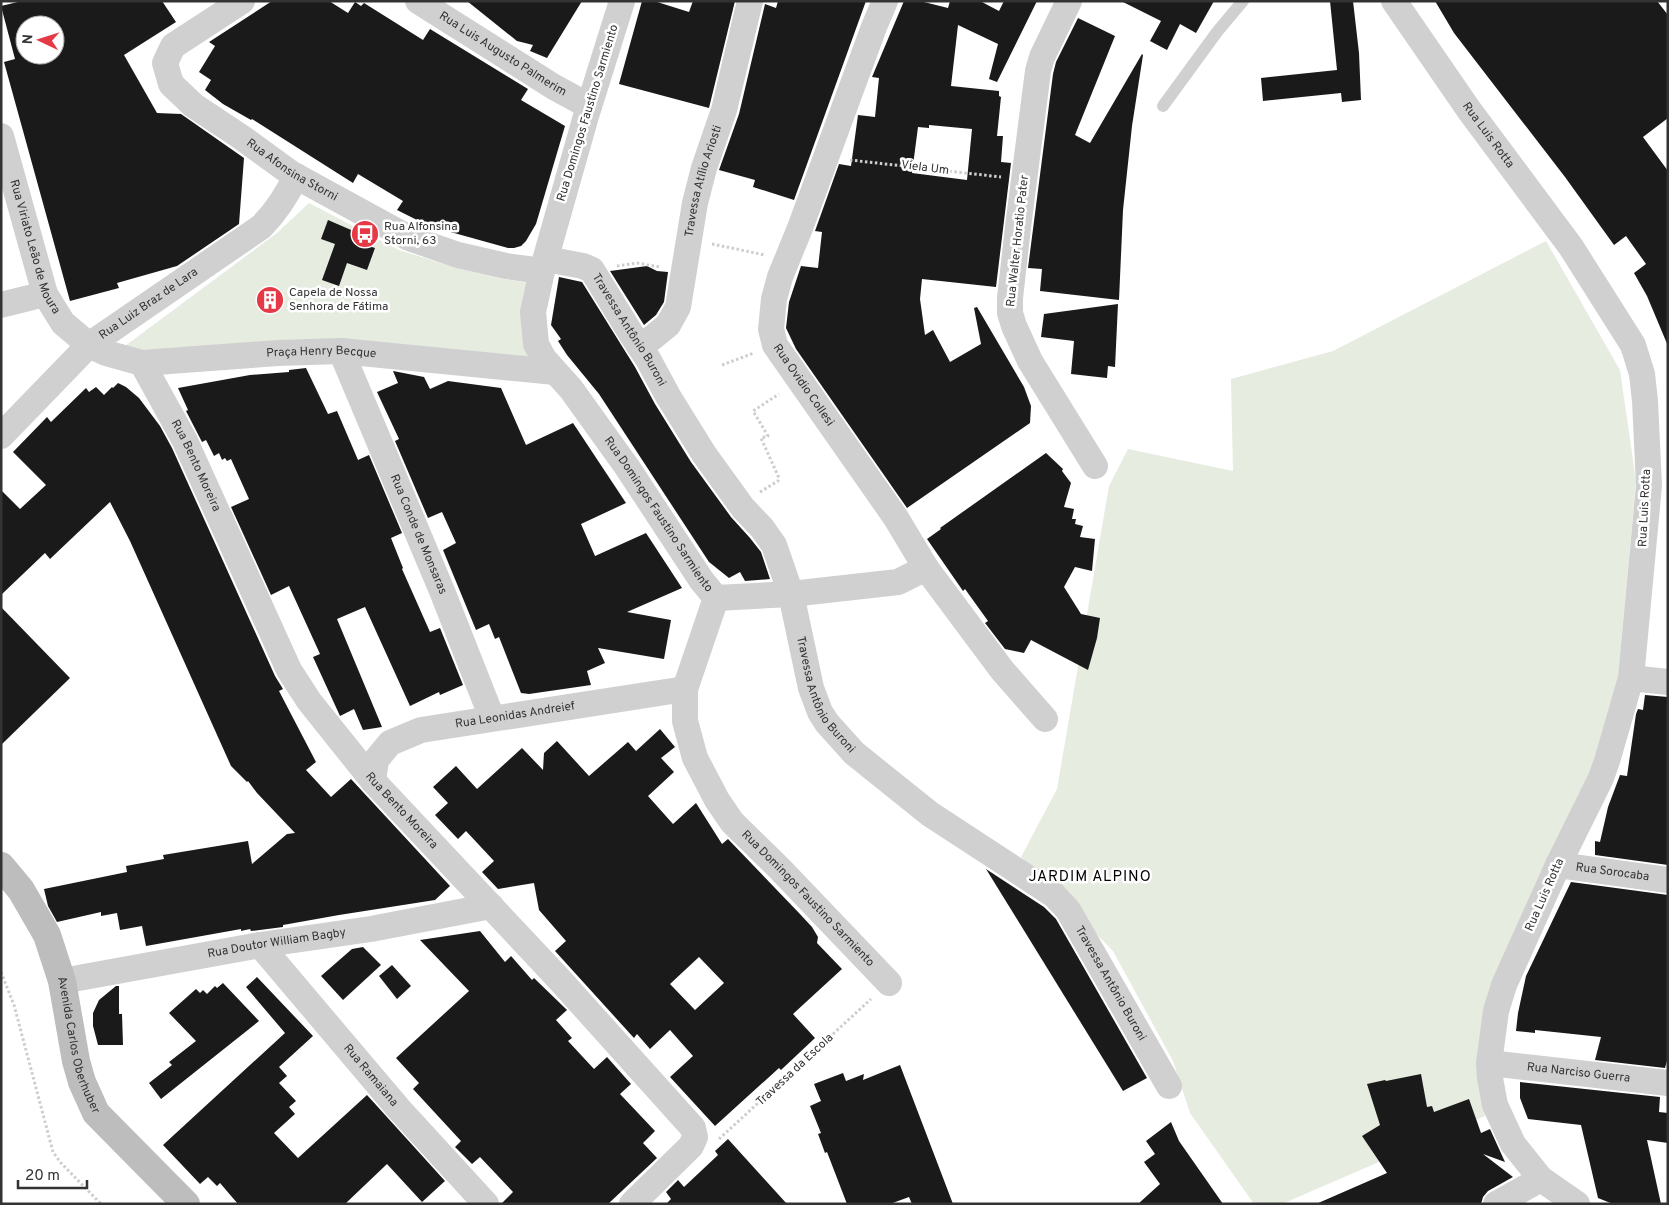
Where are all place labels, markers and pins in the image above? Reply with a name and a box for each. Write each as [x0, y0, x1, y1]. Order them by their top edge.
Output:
bus stop icon: Rua Alfonsina Storni, 63 [350, 219, 380, 249]
place label: Rua Alfonsina Storni, 63 [384, 219, 457, 249]
building icon: Capela de Nossa Senhora de Fátima [255, 285, 285, 315]
place label: Capela de Nossa Senhora de Fátima [289, 285, 388, 315]

